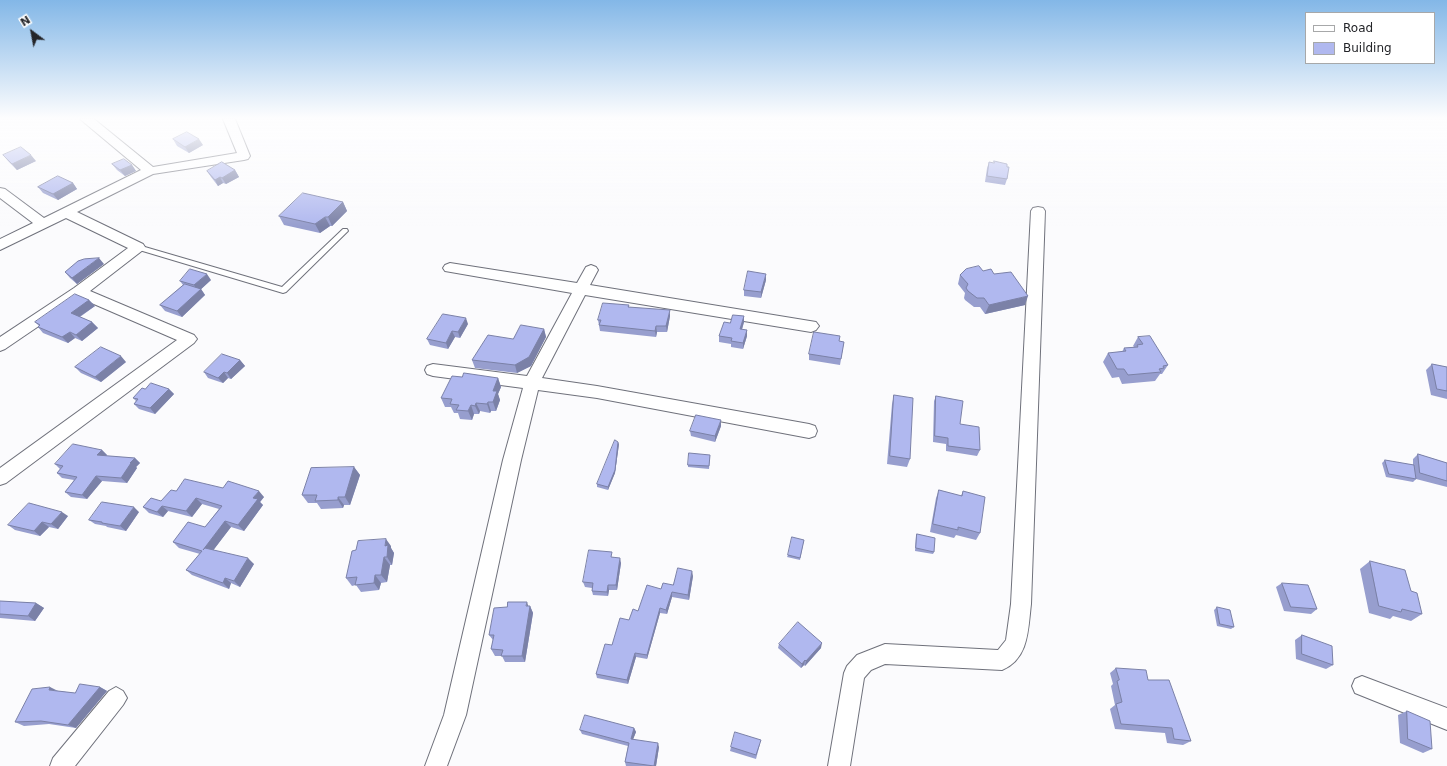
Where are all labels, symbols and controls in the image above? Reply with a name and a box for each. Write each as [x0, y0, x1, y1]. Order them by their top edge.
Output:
north arrow [12, 12, 52, 52]
legend [1305, 12, 1435, 64]
text: N [18, 13, 33, 29]
text: Road [1343, 21, 1373, 35]
text: Building [1343, 41, 1392, 55]

